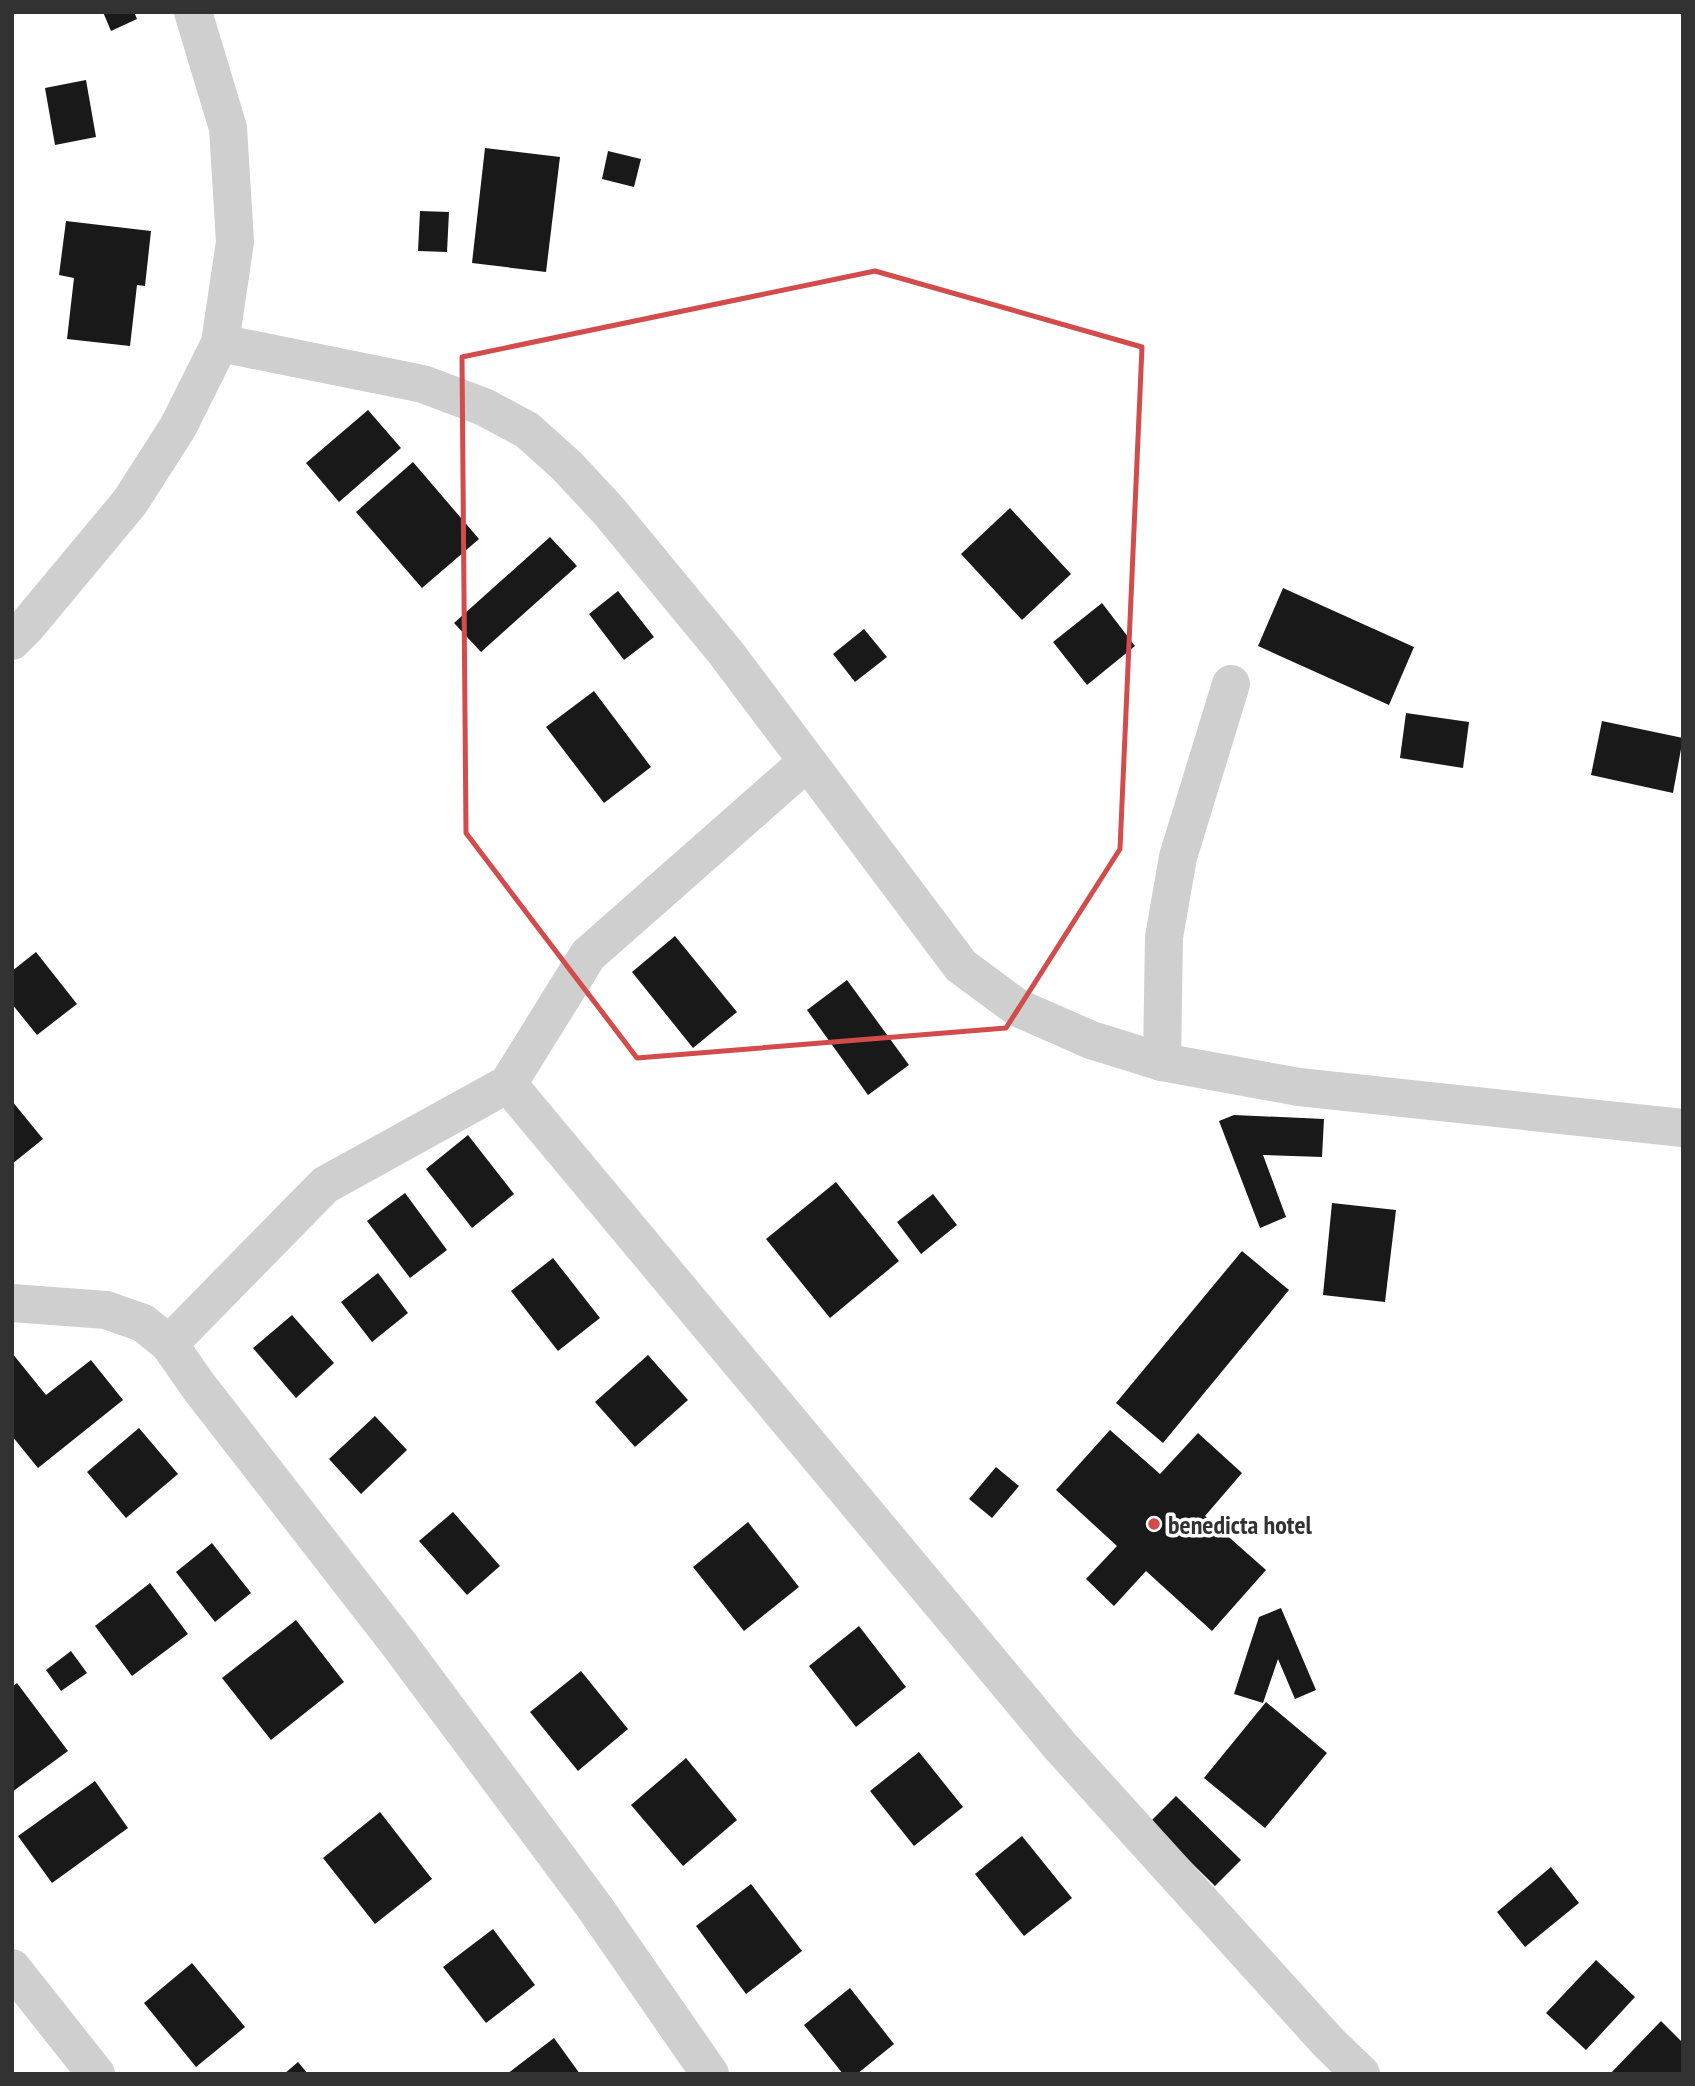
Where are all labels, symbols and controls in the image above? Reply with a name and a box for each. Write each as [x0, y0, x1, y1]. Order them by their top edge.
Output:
place label: benedicta hotel [1168, 1508, 1313, 1541]
marker: benedicta hotel [1146, 1516, 1162, 1532]

